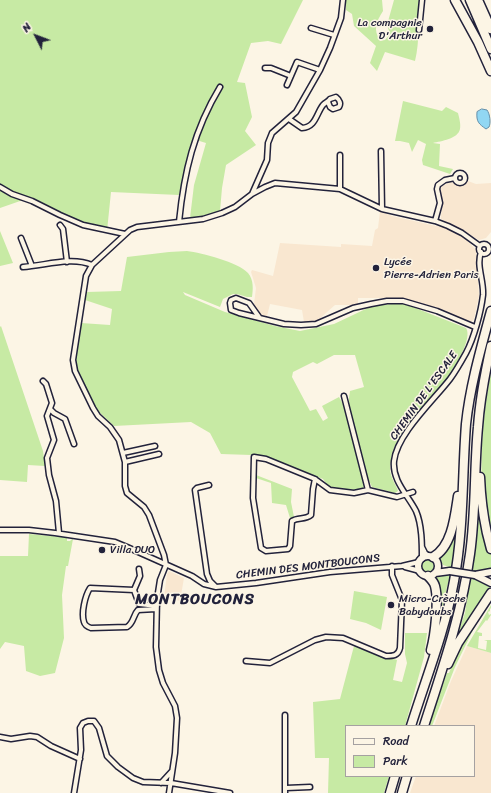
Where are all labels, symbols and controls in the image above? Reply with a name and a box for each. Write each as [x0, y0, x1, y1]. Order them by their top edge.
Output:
north arrow [16, 16, 56, 56]
place label: La compagnie D'Arthur [358, 16, 422, 42]
text: N [17, 18, 36, 37]
marker: La compagnie D'Arthur [425, 24, 435, 34]
place label: Lycée Pierre-Adrien Paris [384, 255, 479, 281]
marker: Lycée Pierre-Adrien Paris [371, 263, 381, 273]
street label: CHEMIN DE L'ESCALE [387, 349, 461, 443]
place label: Villa DUO [110, 543, 155, 557]
marker: Villa DUO [97, 545, 107, 555]
street label: CHEMIN DES MONTBOUCONS [235, 552, 381, 582]
district label: MONTBOUCONS [136, 591, 254, 609]
place label: Micro-Crèche Babydoubs [399, 592, 466, 618]
marker: Micro-Crèche Babydoubs [386, 600, 396, 610]
legend [345, 725, 475, 777]
text: Road [383, 730, 409, 752]
text: Park [383, 750, 408, 772]

